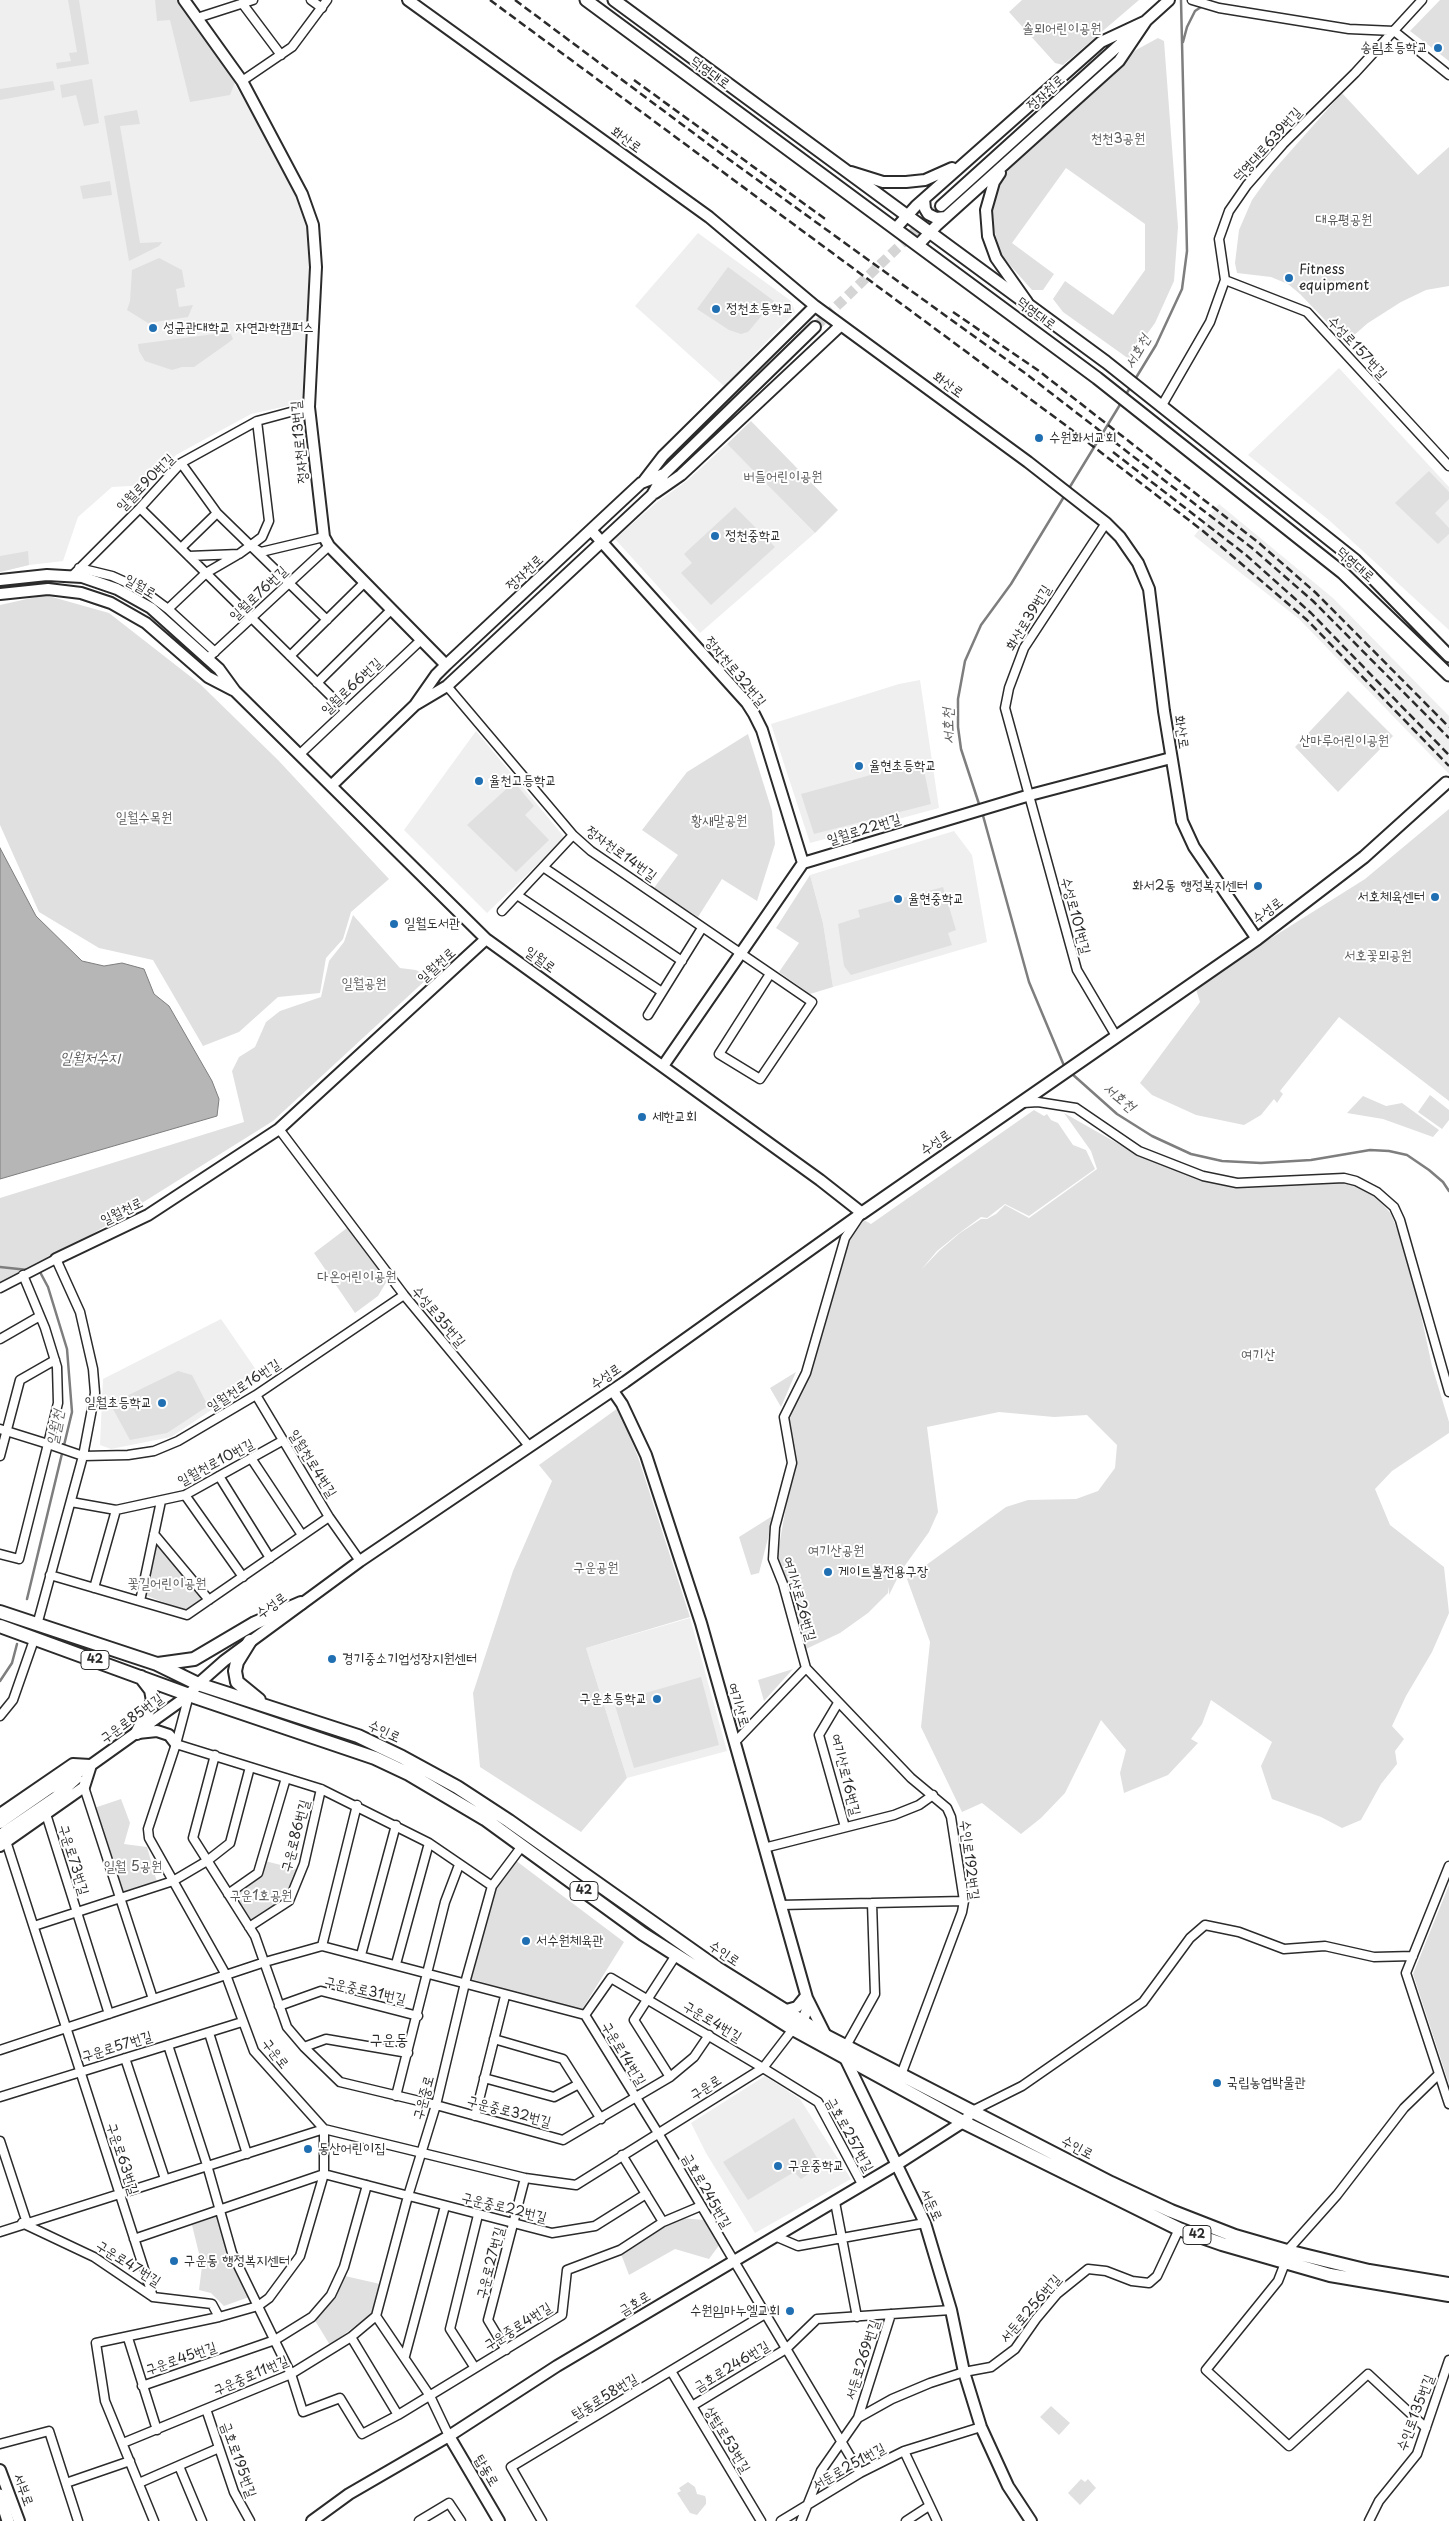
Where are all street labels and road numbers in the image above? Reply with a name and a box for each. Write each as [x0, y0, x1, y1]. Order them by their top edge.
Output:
street label: 덕영대로 [687, 53, 733, 93]
street label: 정자천로 [1024, 72, 1068, 114]
street label: 덕영대로639번길 [1230, 104, 1306, 186]
street label: 화산로 [607, 123, 645, 157]
street label: 덕영대로 [1013, 294, 1059, 334]
street label: 수성로157번길 [1324, 313, 1390, 383]
street label: 화산로 [929, 368, 967, 402]
street label: 정자천로13번길 [288, 400, 312, 484]
street label: 일월로90번길 [114, 451, 178, 515]
street label: 덕영대로 [1332, 544, 1378, 586]
street label: 정자천로 [503, 551, 547, 595]
street label: 일월로76번길 [227, 563, 291, 625]
street label: 일월로 [121, 571, 159, 603]
street label: 화산로39번길 [1003, 582, 1055, 654]
street label: 정자천로32번길 [701, 634, 769, 710]
street label: 일월로66번길 [318, 655, 386, 719]
street label: 화산로 [1170, 714, 1192, 750]
street label: 일월로22번길 [825, 811, 903, 849]
street label: 정자천로14번길 [582, 823, 660, 885]
street label: 수성로101번길 [1057, 876, 1093, 956]
street label: 수성로 [1249, 894, 1287, 928]
street label: 일월로 [521, 943, 559, 977]
street label: 일월천로 [415, 945, 459, 987]
street label: 수성로 [917, 1126, 955, 1160]
street label: 일월천로 [98, 1195, 146, 1229]
street label: 수성로35번길 [408, 1283, 468, 1351]
street label: 일월천로16번길 [204, 1356, 284, 1416]
street label: 수성로 [587, 1361, 625, 1393]
street label: 일월천로4번길 [285, 1427, 339, 1501]
street label: 일월천로10번길 [175, 1436, 257, 1490]
street label: 여기산로26번길 [779, 1555, 819, 1643]
street label: 수성로 [253, 1589, 291, 1623]
road number: 42 [81, 1650, 109, 1670]
street label: 여기산로 [724, 1681, 752, 1729]
street label: 구운로85번길 [97, 1691, 167, 1747]
street label: 수인로 [365, 1717, 403, 1747]
street label: 여기산로16번길 [827, 1732, 863, 1818]
street label: 구운로86번길 [278, 1798, 314, 1874]
street label: 수인로192번길 [956, 1819, 982, 1901]
street label: 구운로73번길 [54, 1823, 92, 1897]
road number: 42 [570, 1882, 598, 1900]
street label: 수인로 [705, 1938, 743, 1970]
street label: 구운중로31번길 [323, 1973, 407, 2009]
street label: 구운로4번길 [680, 1998, 744, 2046]
street label: 구운로14번길 [597, 2019, 649, 2089]
street label: 구운로57번길 [80, 2028, 154, 2066]
street label: 구운로 [258, 2036, 292, 2072]
street label: 구운로 [687, 2072, 725, 2104]
street label: 구운중로 [410, 2074, 438, 2122]
street label: 구운중로32번길 [465, 2093, 553, 2131]
street label: 금호로257번길 [822, 2095, 876, 2175]
street label: 구운로63번길 [102, 2121, 142, 2197]
street label: 수인로 [1058, 2133, 1096, 2163]
street label: 금호로245번길 [678, 2151, 734, 2231]
street label: 서둔로 [916, 2186, 946, 2224]
street label: 구운중로22번길 [460, 2189, 548, 2227]
street label: 구운로27번길 [473, 2225, 509, 2301]
road number: 42 [1183, 2226, 1211, 2244]
street label: 구운로47번길 [92, 2237, 164, 2291]
street label: 서둔로256번길 [997, 2272, 1065, 2346]
street label: 금호로 [616, 2288, 654, 2320]
street label: 구운중로4번길 [481, 2300, 555, 2354]
street label: 서둔로269번길 [842, 2318, 884, 2402]
street label: 금호로246번길 [691, 2338, 773, 2396]
street label: 구운로45번길 [143, 2339, 219, 2379]
street label: 구운중로11번길 [211, 2353, 291, 2399]
street label: 탑동로58번길 [569, 2371, 641, 2423]
street label: 수인로135번길 [1394, 2372, 1438, 2454]
street label: 상탑로53번길 [701, 2404, 753, 2476]
street label: 금호로195번길 [217, 2420, 259, 2500]
street label: 서둔로251번길 [810, 2440, 888, 2494]
street label: 탑동로 [470, 2452, 502, 2490]
street label: 서부로 [9, 2471, 37, 2509]

